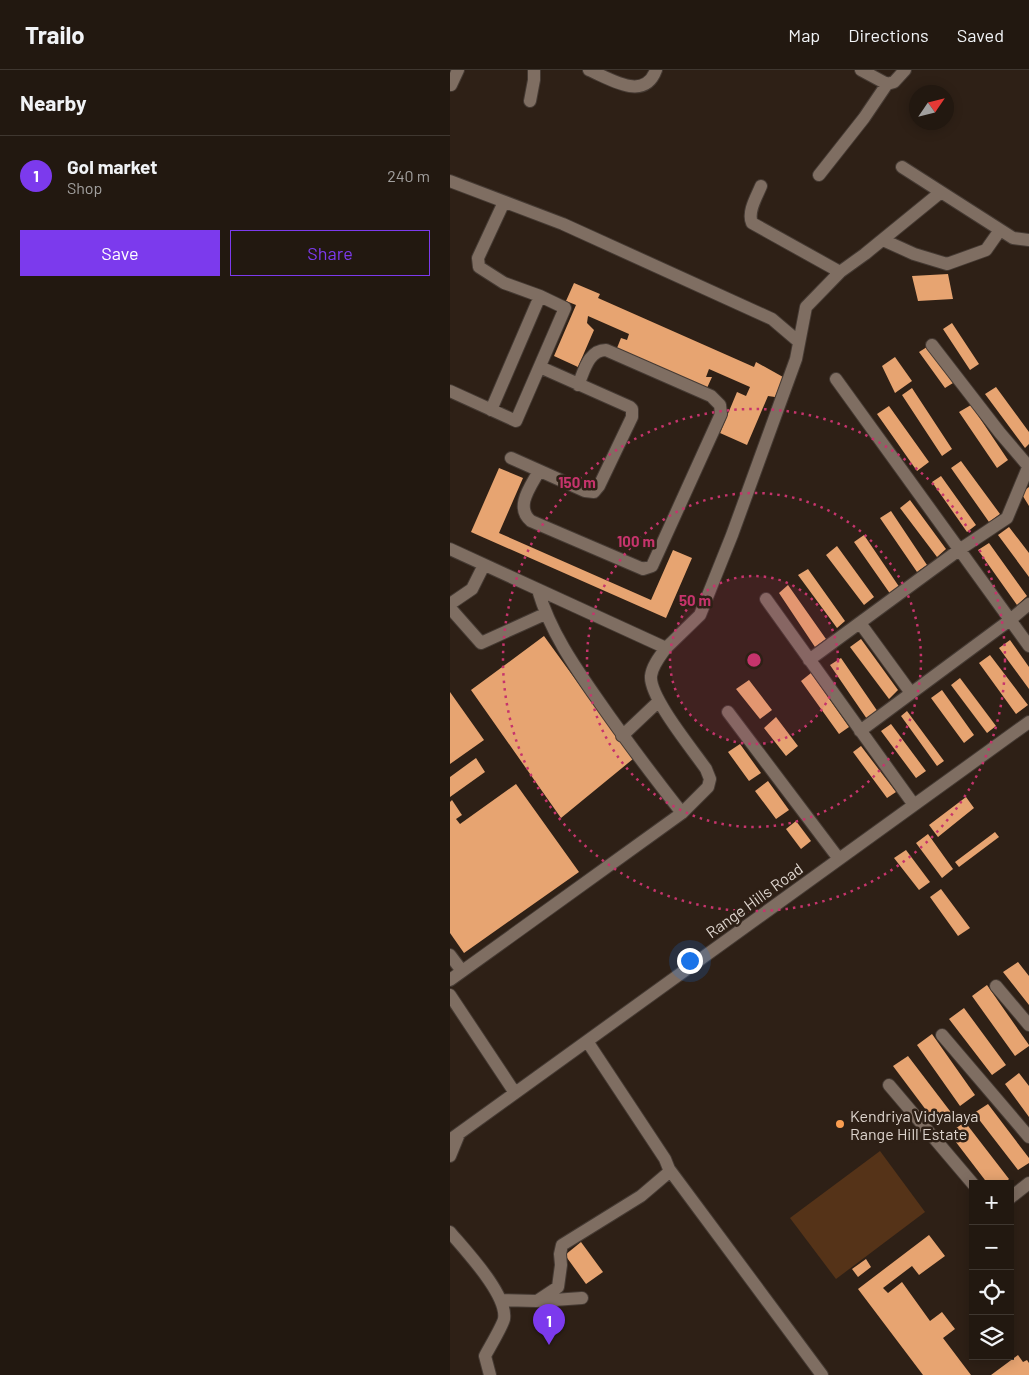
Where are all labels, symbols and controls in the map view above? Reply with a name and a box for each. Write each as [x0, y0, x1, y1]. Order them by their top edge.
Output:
text: Trailo [25, 20, 85, 49]
text: Map [788, 24, 820, 46]
text: Directions [848, 24, 929, 46]
text: Saved [957, 24, 1004, 46]
north arrow [909, 85, 954, 130]
text: Nearby [20, 90, 86, 115]
text: Gol market [67, 155, 157, 178]
text: 1 [33, 166, 39, 185]
text: 240 m [387, 166, 430, 185]
text: Shop [67, 178, 102, 197]
button: Save [20, 230, 220, 276]
button: Share [230, 230, 430, 276]
text: 150 m [558, 473, 596, 491]
text: 100 m [617, 532, 655, 550]
text: 50 m [679, 591, 711, 609]
centre of rings [745, 651, 763, 669]
street label: Range Hills Road [702, 858, 806, 942]
your location [677, 948, 703, 974]
place label: Kendriya Vidyalaya Range Hill Estate [850, 1106, 979, 1143]
marker: Kendriya Vidyalaya Range Hill Estate [834, 1118, 846, 1130]
map controls [969, 1180, 1014, 1360]
button: + [969, 1180, 1014, 1225]
button: − [969, 1225, 1014, 1270]
button: locate [969, 1270, 1014, 1315]
pin: 1 [533, 1304, 565, 1345]
button: layers [969, 1315, 1014, 1360]

